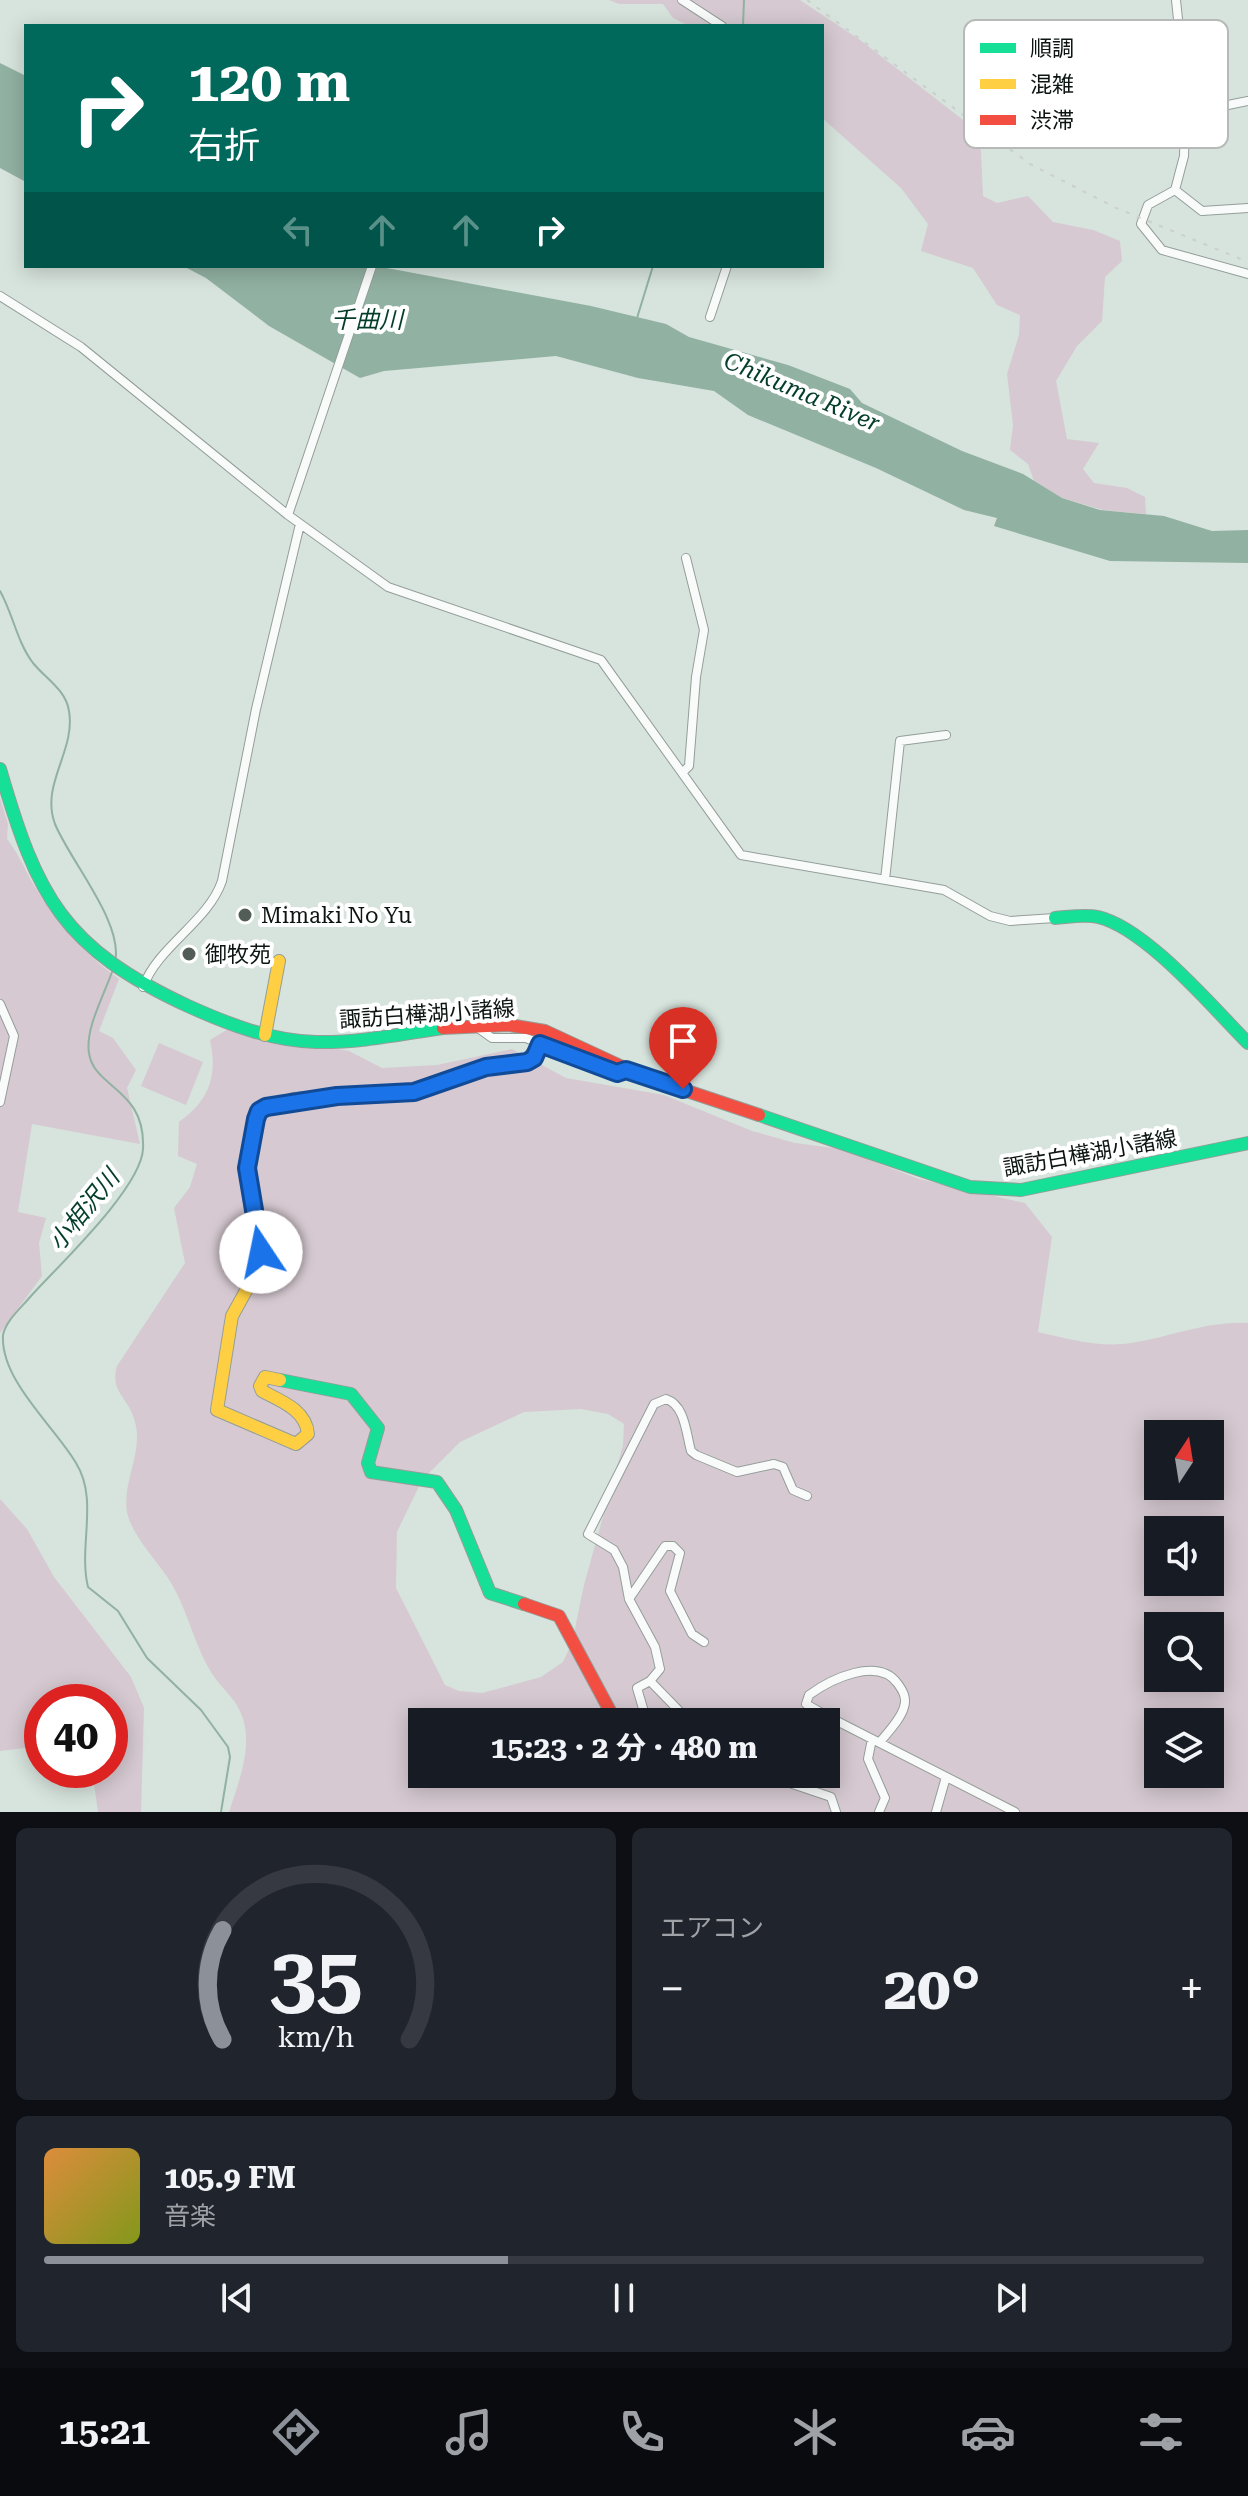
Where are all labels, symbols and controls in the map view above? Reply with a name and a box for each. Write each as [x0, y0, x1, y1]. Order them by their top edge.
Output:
legend [964, 20, 1228, 148]
text: 順調 [1030, 36, 1074, 61]
text: 120 m [188, 49, 350, 115]
icon: right [56, 56, 160, 160]
text: 混雑 [1030, 72, 1074, 97]
text: 渋滞 [1030, 108, 1074, 133]
text: 右折 [188, 125, 260, 167]
icon: left [276, 208, 320, 252]
icon: ahead [360, 208, 404, 252]
icon: ahead [444, 208, 488, 252]
icon: right [528, 208, 572, 252]
water label: 千曲川 [331, 306, 406, 334]
water label: Chikuma River [720, 347, 884, 437]
place label: Mimaki No Yu [261, 903, 412, 928]
marker: Mimaki No Yu [236, 906, 254, 924]
place label: 御牧苑 [205, 942, 271, 967]
marker: 御牧苑 [180, 945, 198, 963]
street label: 諏訪白樺湖小諸線 [338, 995, 516, 1033]
pin [649, 1007, 717, 1089]
icon: arrive [661, 1019, 705, 1063]
street label: 諏訪白樺湖小諸線 [1001, 1125, 1179, 1181]
water label: 小相沢川 [43, 1162, 127, 1256]
position arrow [219, 1210, 303, 1294]
north arrow [1144, 1420, 1224, 1500]
map controls [1144, 1420, 1224, 1788]
button: sound [1144, 1516, 1224, 1596]
button: search [1144, 1612, 1224, 1692]
speed limit sign: 40 [24, 1684, 128, 1788]
button: layers [1144, 1708, 1224, 1788]
text: 15:23 · 2 分 · 480 m [491, 1730, 757, 1765]
text: エアコン [660, 1913, 764, 1943]
text: 35 [269, 1929, 363, 2026]
text: 20° [883, 1953, 981, 2024]
text: − [660, 1963, 685, 2015]
text: + [1179, 1963, 1204, 2015]
text: km/h [278, 2020, 354, 2054]
text: 105.9 FM [164, 2160, 296, 2195]
text: 音楽 [164, 2201, 216, 2231]
icon: previous [215, 2276, 259, 2320]
icon: pause [602, 2276, 646, 2320]
icon: next [989, 2276, 1033, 2320]
icon: directions [268, 2404, 324, 2460]
icon: music [441, 2404, 497, 2460]
icon: phone [614, 2404, 670, 2460]
icon: climate [787, 2404, 843, 2460]
icon: car [960, 2404, 1016, 2460]
icon: filters [1133, 2404, 1189, 2460]
text: 15:21 [59, 2411, 150, 2453]

